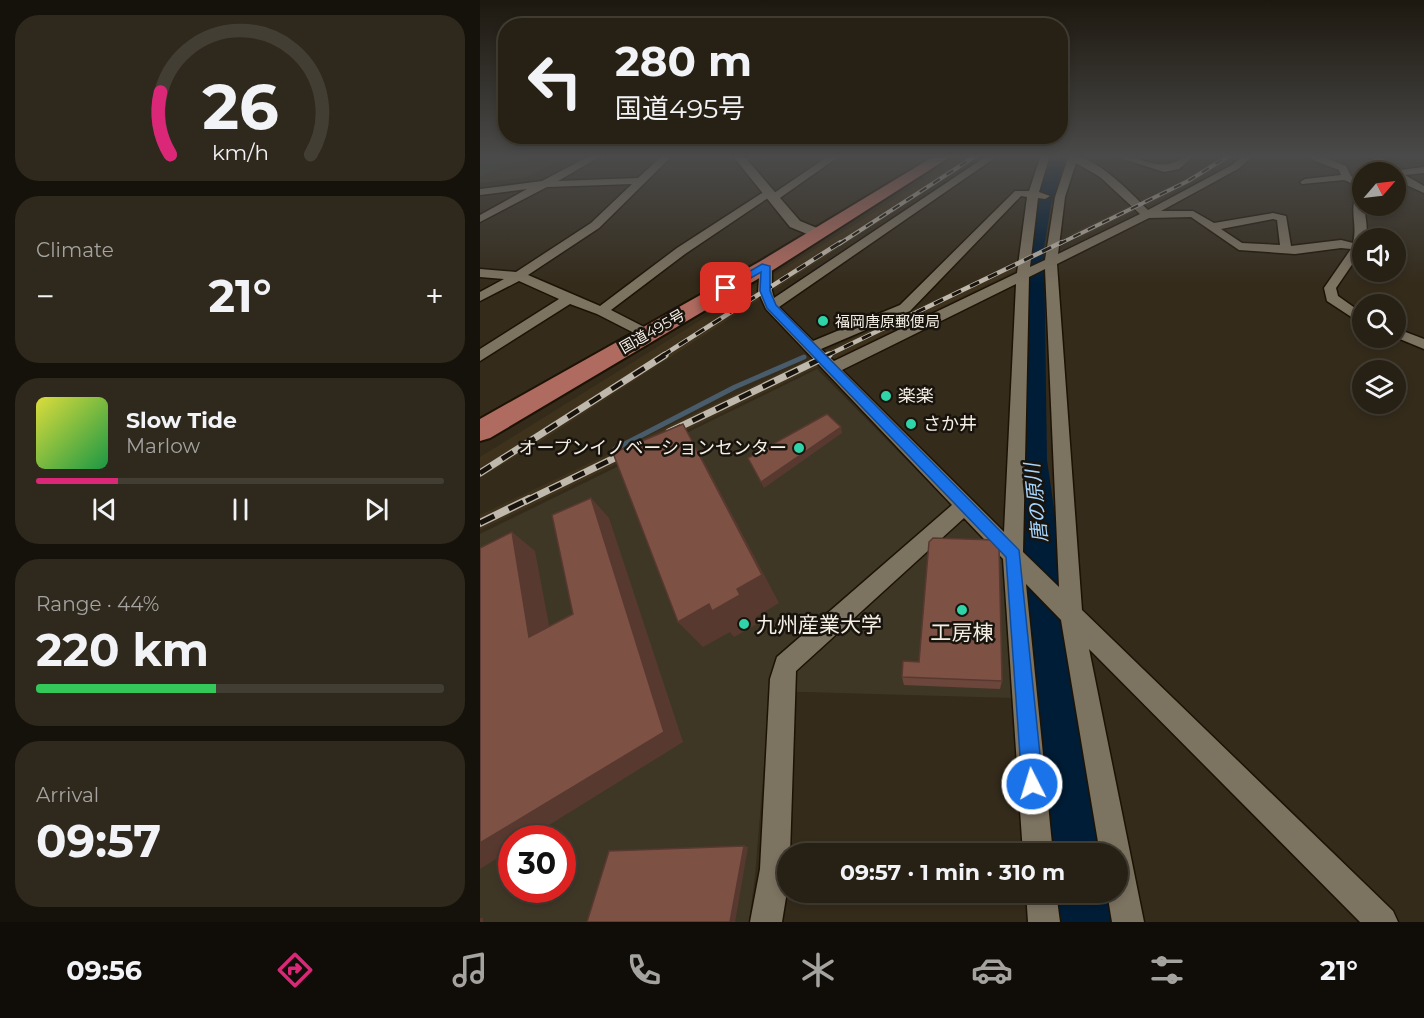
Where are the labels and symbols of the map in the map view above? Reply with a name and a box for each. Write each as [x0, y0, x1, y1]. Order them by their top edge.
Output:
north arrow [1352, 162, 1406, 216]
pin [700, 262, 751, 313]
street label: 国道495号 [616, 305, 688, 357]
place label: 福岡唐原郵便局 [835, 312, 940, 331]
marker: 福岡唐原郵便局 [816, 314, 830, 328]
place label: 楽楽 [898, 385, 934, 407]
marker: 楽楽 [879, 389, 893, 403]
place label: さか井 [923, 413, 977, 435]
marker: さか井 [904, 417, 918, 431]
place label: オープンイノベーションセンター [518, 437, 787, 459]
marker: オープンイノベーションセンター [792, 441, 806, 455]
water label: 唐の原川 [1020, 460, 1052, 544]
marker: 工房棟 [955, 603, 969, 617]
place label: 九州産業大学 [756, 612, 882, 637]
marker: 九州産業大学 [737, 617, 751, 631]
place label: 工房棟 [931, 620, 994, 645]
position arrow [1000, 752, 1064, 816]
speed limit sign: 30 [498, 825, 576, 903]

